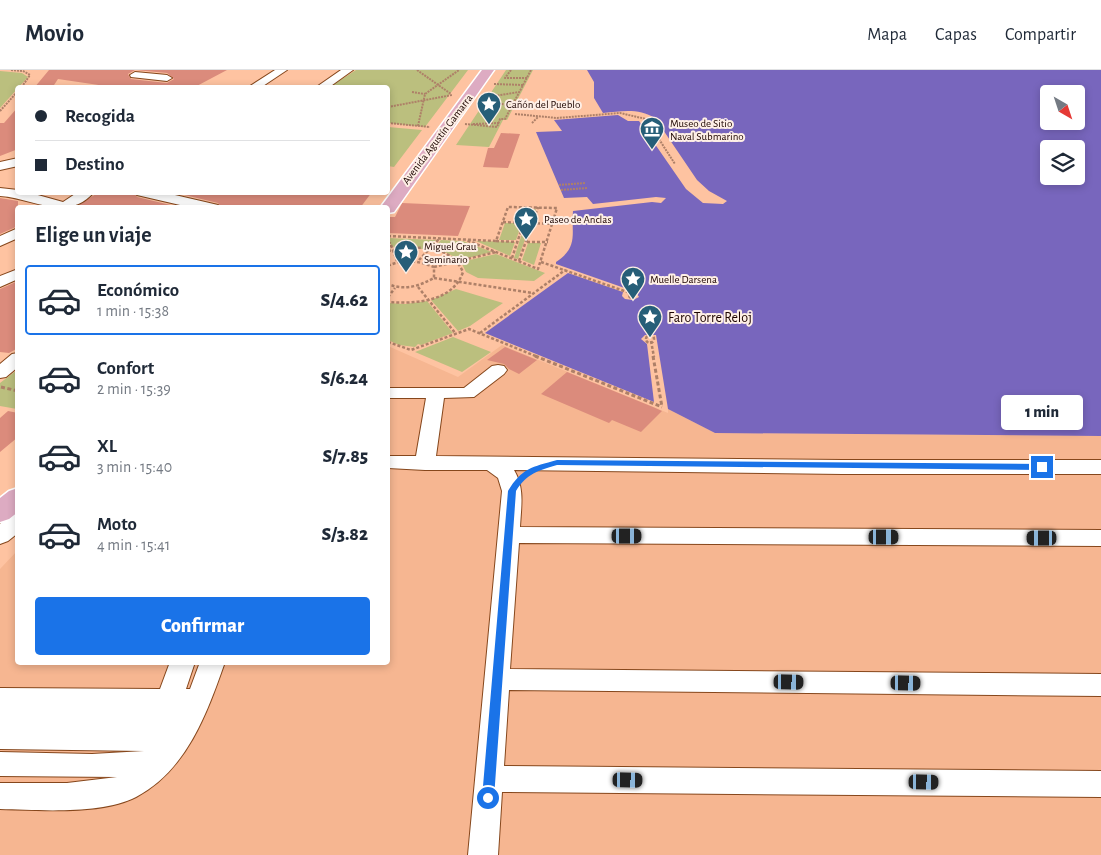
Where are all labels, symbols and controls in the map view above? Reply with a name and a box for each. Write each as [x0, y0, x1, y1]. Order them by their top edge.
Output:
text: Movio [25, 22, 84, 46]
text: Mapa [867, 26, 907, 44]
text: Capas [935, 26, 977, 44]
text: Compartir [1005, 26, 1076, 44]
north arrow [1040, 85, 1085, 130]
map controls [1040, 85, 1085, 185]
place icon: Cañón del Pueblo [476, 91, 502, 125]
street label: Avenida Agustín Gamarra [400, 92, 475, 186]
place label: Cañón del Pueblo [506, 99, 580, 110]
text: Recogida [65, 107, 135, 126]
museum icon: Museo de Sitio Naval Submarino [639, 116, 665, 150]
place label: Museo de Sitio Naval Submarino [670, 118, 744, 142]
button: layers [1040, 140, 1085, 185]
text: Destino [65, 155, 124, 174]
place icon: Paseo de Anclas [513, 206, 539, 240]
place label: Paseo de Anclas [544, 214, 612, 225]
text: Elige un viaje [35, 224, 152, 246]
place icon: Miguel Grau Seminario [393, 239, 419, 273]
place label: Miguel Grau Seminario [424, 241, 477, 265]
place icon: Muelle Darsena [620, 266, 646, 300]
place label: Muelle Darsena [650, 274, 717, 285]
icon: car [37, 278, 82, 323]
text: Económico [97, 281, 179, 300]
text: S/4.62 [320, 291, 368, 310]
text: 1 min · 15:38 [97, 303, 169, 319]
place icon: Faro Torre Reloj [637, 304, 663, 338]
place label: Faro Torre Reloj [668, 311, 752, 325]
icon: car [37, 356, 82, 401]
text: Confort [97, 359, 154, 378]
text: S/6.24 [320, 369, 368, 388]
text: 2 min · 15:39 [97, 381, 171, 397]
callout: 1 min [1001, 394, 1083, 430]
text: 1 min [1025, 404, 1059, 420]
icon: car [37, 434, 82, 479]
text: XL [97, 437, 117, 456]
text: S/7.85 [322, 447, 368, 466]
route end [1031, 456, 1053, 478]
text: 3 min · 15:40 [97, 459, 172, 475]
icon: car [37, 512, 82, 557]
text: Moto [97, 515, 137, 534]
text: S/3.82 [322, 525, 368, 544]
car [612, 529, 642, 544]
car [869, 530, 899, 545]
car [1027, 531, 1057, 546]
text: 4 min · 15:41 [97, 537, 170, 553]
button: Confirmar [35, 597, 370, 655]
car [773, 674, 804, 690]
car [890, 675, 921, 691]
car [612, 772, 643, 788]
car [908, 774, 939, 790]
route start [477, 787, 499, 809]

